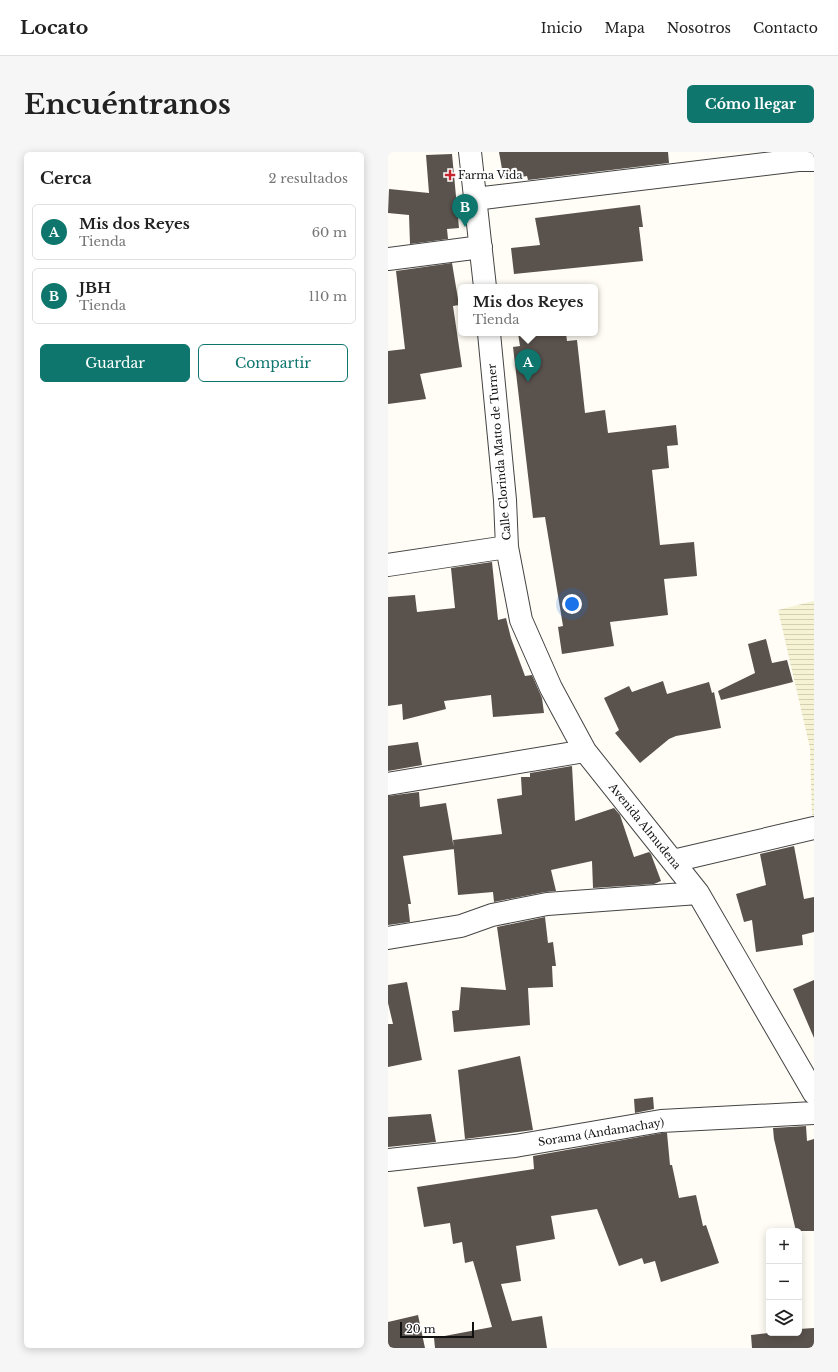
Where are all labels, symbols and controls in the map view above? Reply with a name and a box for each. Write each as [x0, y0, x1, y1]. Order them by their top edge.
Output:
text: Locato [20, 16, 88, 39]
text: Inicio [541, 19, 582, 37]
text: Mapa [604, 19, 645, 37]
text: Nosotros [667, 19, 731, 37]
text: Contacto [753, 19, 818, 37]
button: Cómo llegar [687, 85, 814, 123]
text: Encuéntranos [24, 87, 231, 122]
text: Cerca [40, 168, 92, 189]
place label: Farma Vida [458, 168, 523, 182]
text: 2 resultados [269, 170, 348, 187]
marker: Farma Vida [445, 170, 455, 180]
pin: B [452, 194, 478, 227]
text: Mis dos Reyes [79, 214, 190, 233]
text: A [49, 224, 59, 241]
text: 60 m [312, 224, 347, 241]
text: Tienda [79, 233, 126, 250]
text: JBH [79, 278, 111, 297]
popup [458, 284, 598, 336]
text: B [49, 288, 59, 305]
text: 110 m [308, 288, 347, 305]
text: Mis dos Reyes [473, 292, 583, 311]
text: Tienda [79, 297, 126, 314]
text: Tienda [473, 311, 519, 328]
button: Guardar [40, 344, 190, 382]
button: Compartir [198, 344, 348, 382]
pin: A [515, 349, 541, 382]
street label: Calle Clorinda Matto de Turner [484, 362, 514, 541]
your location [562, 594, 582, 614]
street label: Avenida Almudena [605, 779, 685, 873]
street label: Sorama (Andamachay) [537, 1115, 665, 1149]
map controls [766, 1228, 802, 1336]
button: + [766, 1228, 802, 1264]
button: − [766, 1264, 802, 1300]
button: layers [766, 1300, 802, 1336]
scale bar [400, 1320, 474, 1339]
text: 20 m [406, 1322, 436, 1336]

